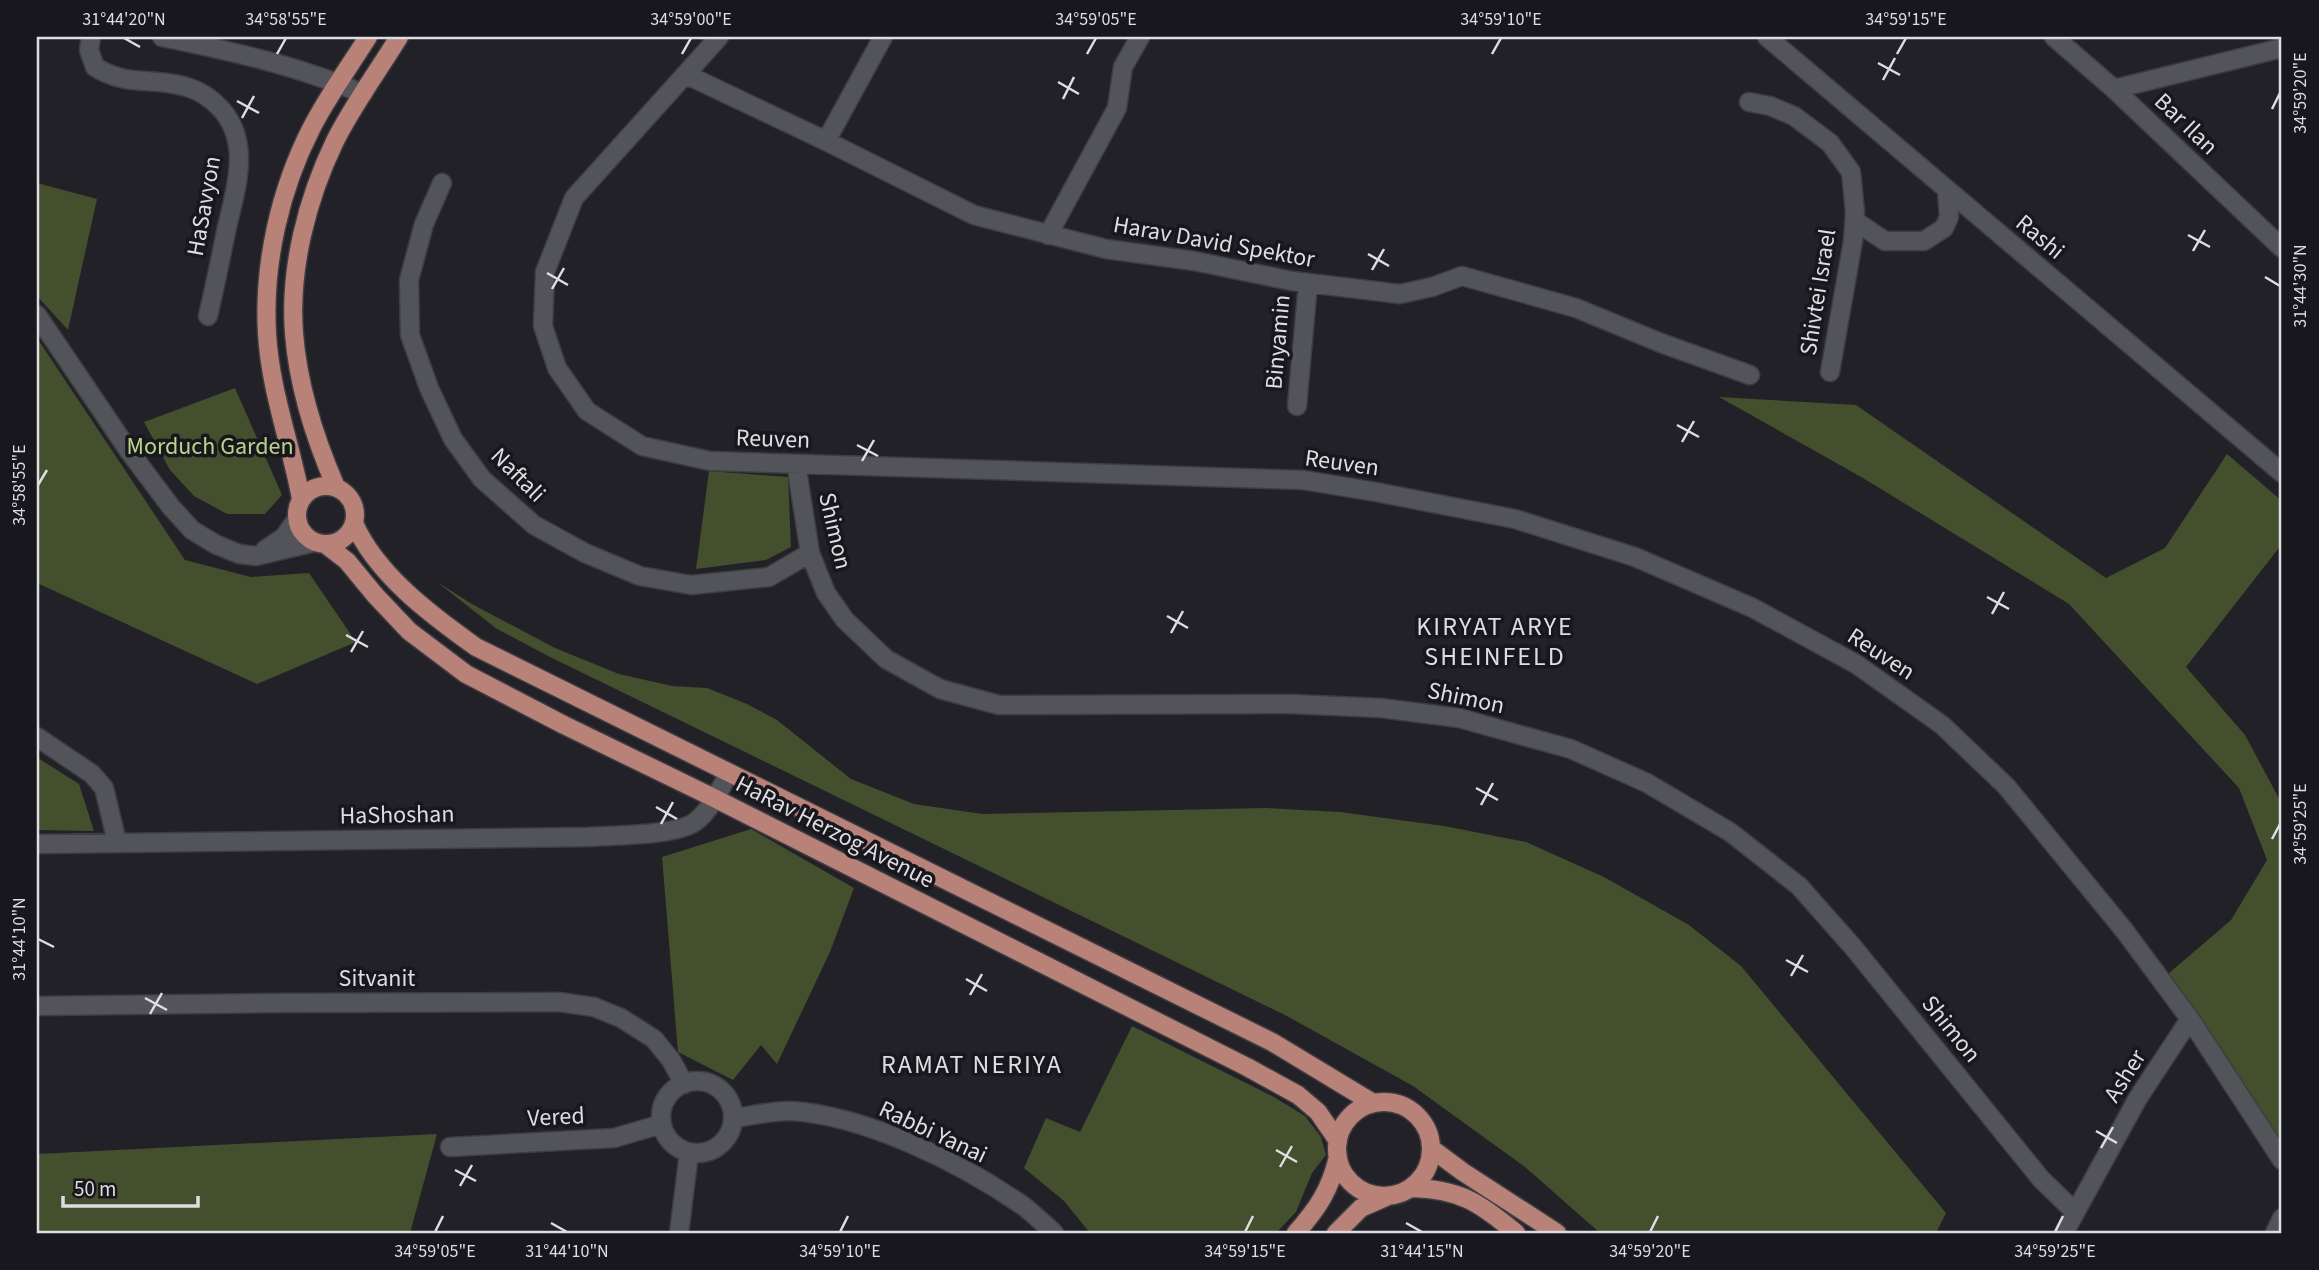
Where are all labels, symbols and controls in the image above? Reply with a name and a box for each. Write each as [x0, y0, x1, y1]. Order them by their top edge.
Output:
text: 31°44'20"N [82, 7, 166, 32]
text: 34°58'55"E [245, 7, 327, 32]
text: 34°59'00"E [650, 7, 732, 32]
text: 34°59'05"E [1055, 7, 1137, 32]
text: 34°59'10"E [1460, 7, 1542, 32]
text: 34°59'15"E [1865, 7, 1947, 32]
text: 34°59'20"E [2288, 52, 2313, 134]
street label: Bar Ilan [2146, 85, 2226, 163]
street label: HaSavyon [178, 153, 230, 259]
street label: Rashi [2008, 206, 2072, 268]
street label: Harav David Spektor [1110, 207, 1318, 277]
street label: Shivtei Israel [1791, 226, 1845, 358]
text: 31°44'30"N [2288, 244, 2313, 328]
street label: Binyamin [1256, 293, 1300, 391]
street label: Reuven [735, 420, 811, 458]
park label: Morduch Garden [126, 429, 294, 464]
street label: Naftali [482, 439, 554, 511]
street label: Reuven [1303, 440, 1381, 486]
text: 34°58'55"E [7, 444, 32, 526]
street label: Shimon [809, 489, 861, 573]
district label: KIRYAT ARYE SHEINFELD [1416, 608, 1574, 675]
street label: Reuven [1840, 619, 1922, 689]
street label: Shimon [1424, 673, 1508, 723]
street label: HaRav Herzog Avenue [729, 767, 941, 897]
text: 34°59'25"E [2288, 783, 2313, 865]
street label: HaShoshan [339, 796, 455, 834]
text: 31°44'10"N [7, 897, 32, 981]
street label: Sitvanit [339, 961, 415, 996]
street label: Shimon [1913, 988, 1989, 1070]
street label: Asher [2095, 1042, 2155, 1109]
district label: RAMAT NERIYA [881, 1046, 1063, 1083]
street label: Rabbi Yanai [873, 1092, 993, 1172]
street label: Vered [527, 1098, 585, 1136]
scale bar [63, 1165, 198, 1209]
text: 50 m [74, 1174, 116, 1204]
text: 34°59'05"E [394, 1239, 476, 1264]
text: 31°44'10"N [525, 1239, 609, 1264]
text: 34°59'10"E [799, 1239, 881, 1264]
text: 34°59'15"E [1204, 1239, 1286, 1264]
text: 31°44'15"N [1380, 1239, 1464, 1264]
text: 34°59'20"E [1609, 1239, 1691, 1264]
text: 34°59'25"E [2014, 1239, 2096, 1264]

